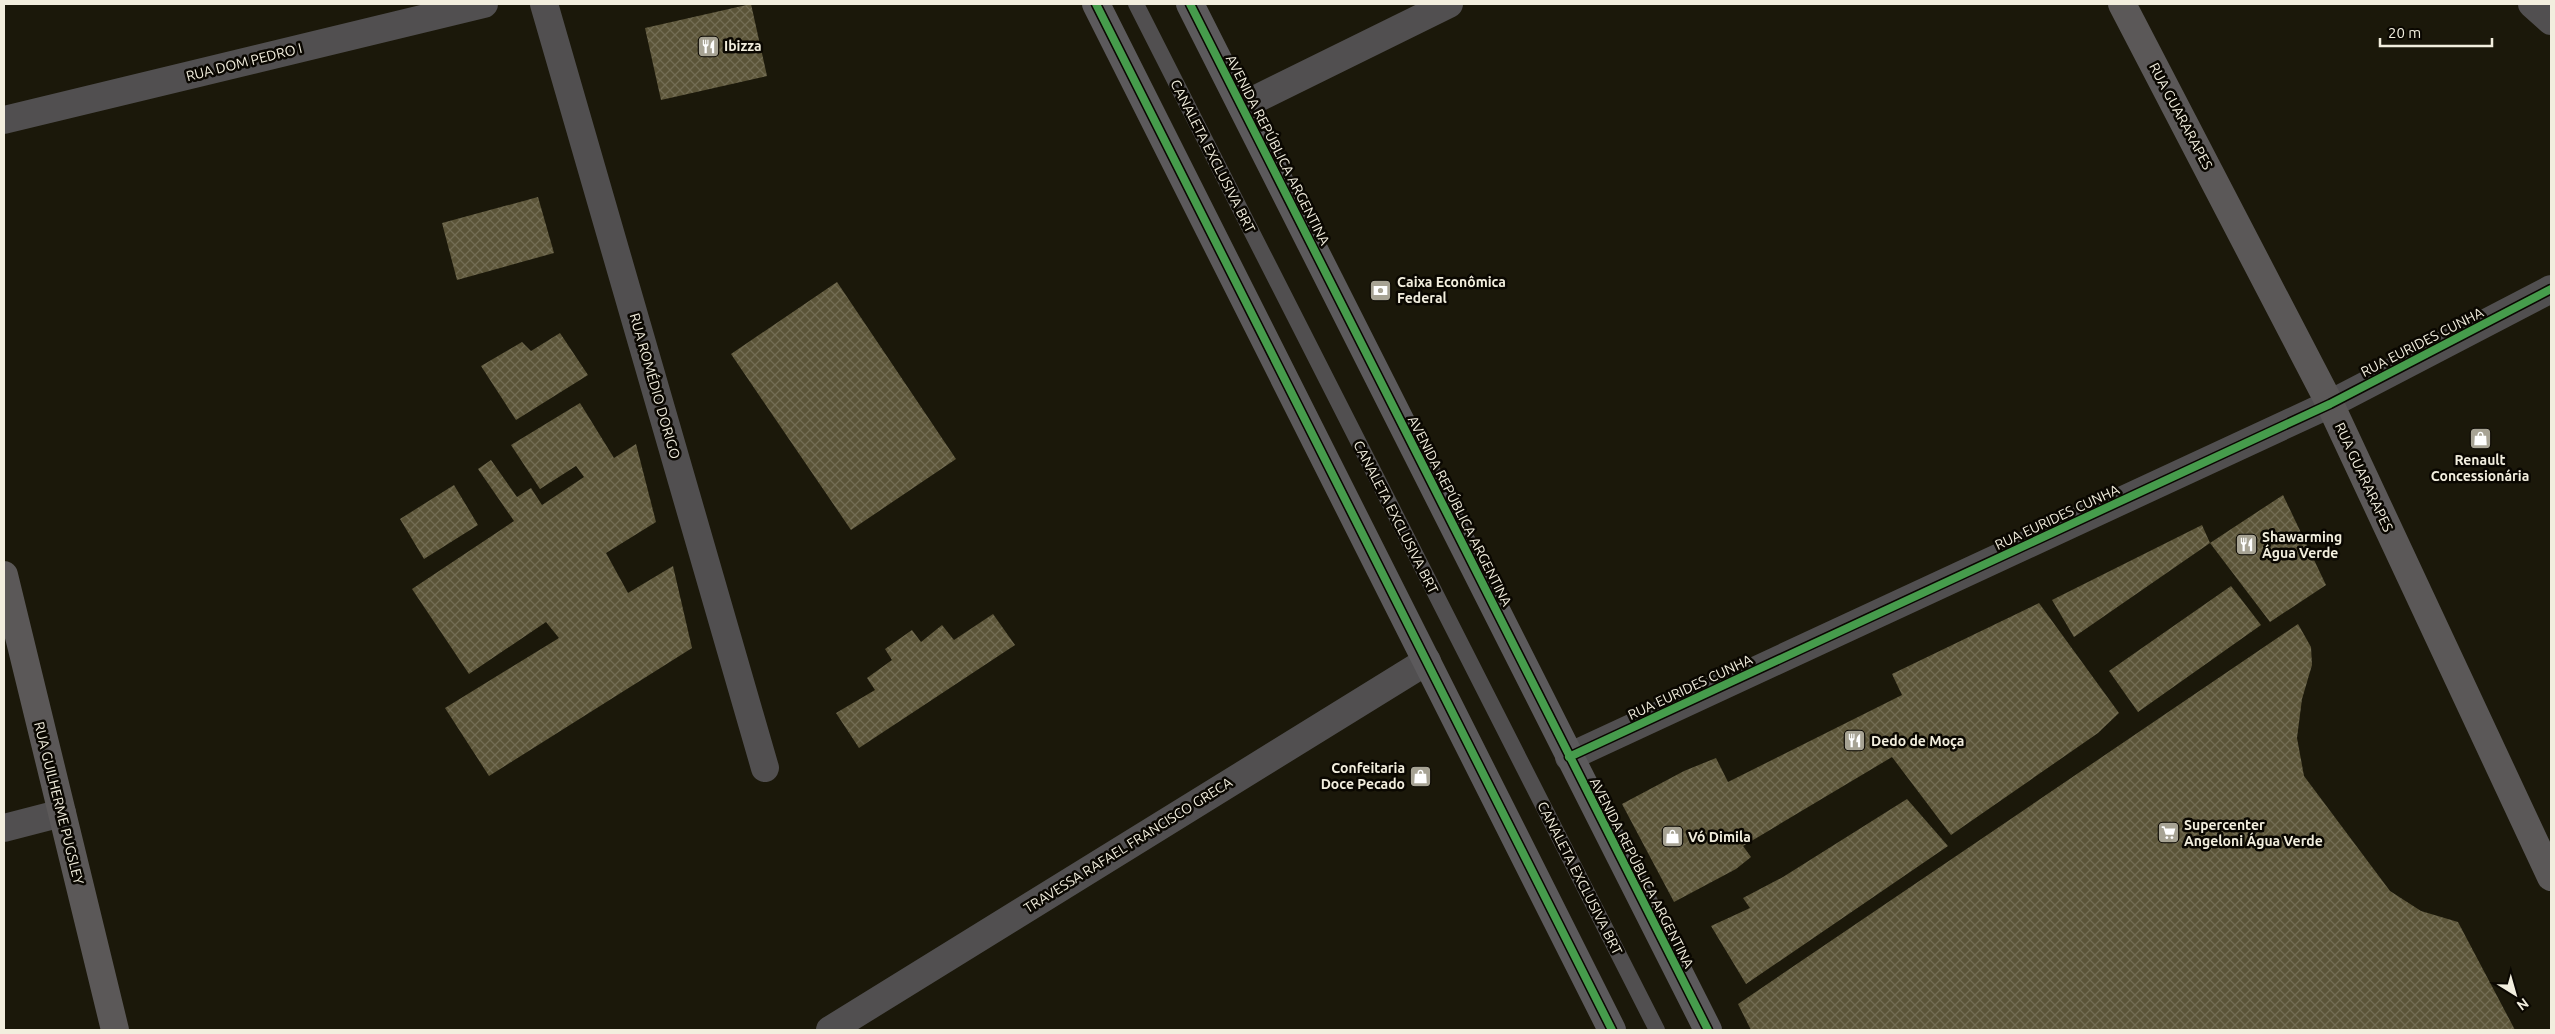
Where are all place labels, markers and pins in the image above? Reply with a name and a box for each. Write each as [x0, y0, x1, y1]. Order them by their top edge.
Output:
restaurant icon: Ibizza [696, 34, 720, 58]
place label: Ibizza [724, 38, 762, 54]
place label: Caixa Econômica Federal [1397, 274, 1506, 306]
bank icon: Caixa Econômica Federal [1369, 278, 1393, 302]
shop icon: Renault Concessionária [2468, 426, 2492, 450]
place label: Renault Concessionária [2431, 452, 2529, 484]
place label: Shawarming Água Verde [2262, 529, 2342, 561]
restaurant icon: Shawarming Água Verde [2234, 533, 2258, 557]
restaurant icon: Dedo de Moça [1843, 729, 1867, 753]
place label: Dedo de Moça [1871, 733, 1964, 750]
place label: Confeitaria Doce Pecado [1321, 760, 1405, 792]
shop icon: Confeitaria Doce Pecado [1409, 764, 1433, 788]
place label: Supercenter Angeloni Água Verde [2184, 817, 2323, 849]
supermarket icon: Supercenter Angeloni Água Verde [2156, 821, 2180, 845]
shop icon: Vó Dimila [1660, 825, 1684, 849]
place label: Vó Dimila [1688, 829, 1751, 845]

